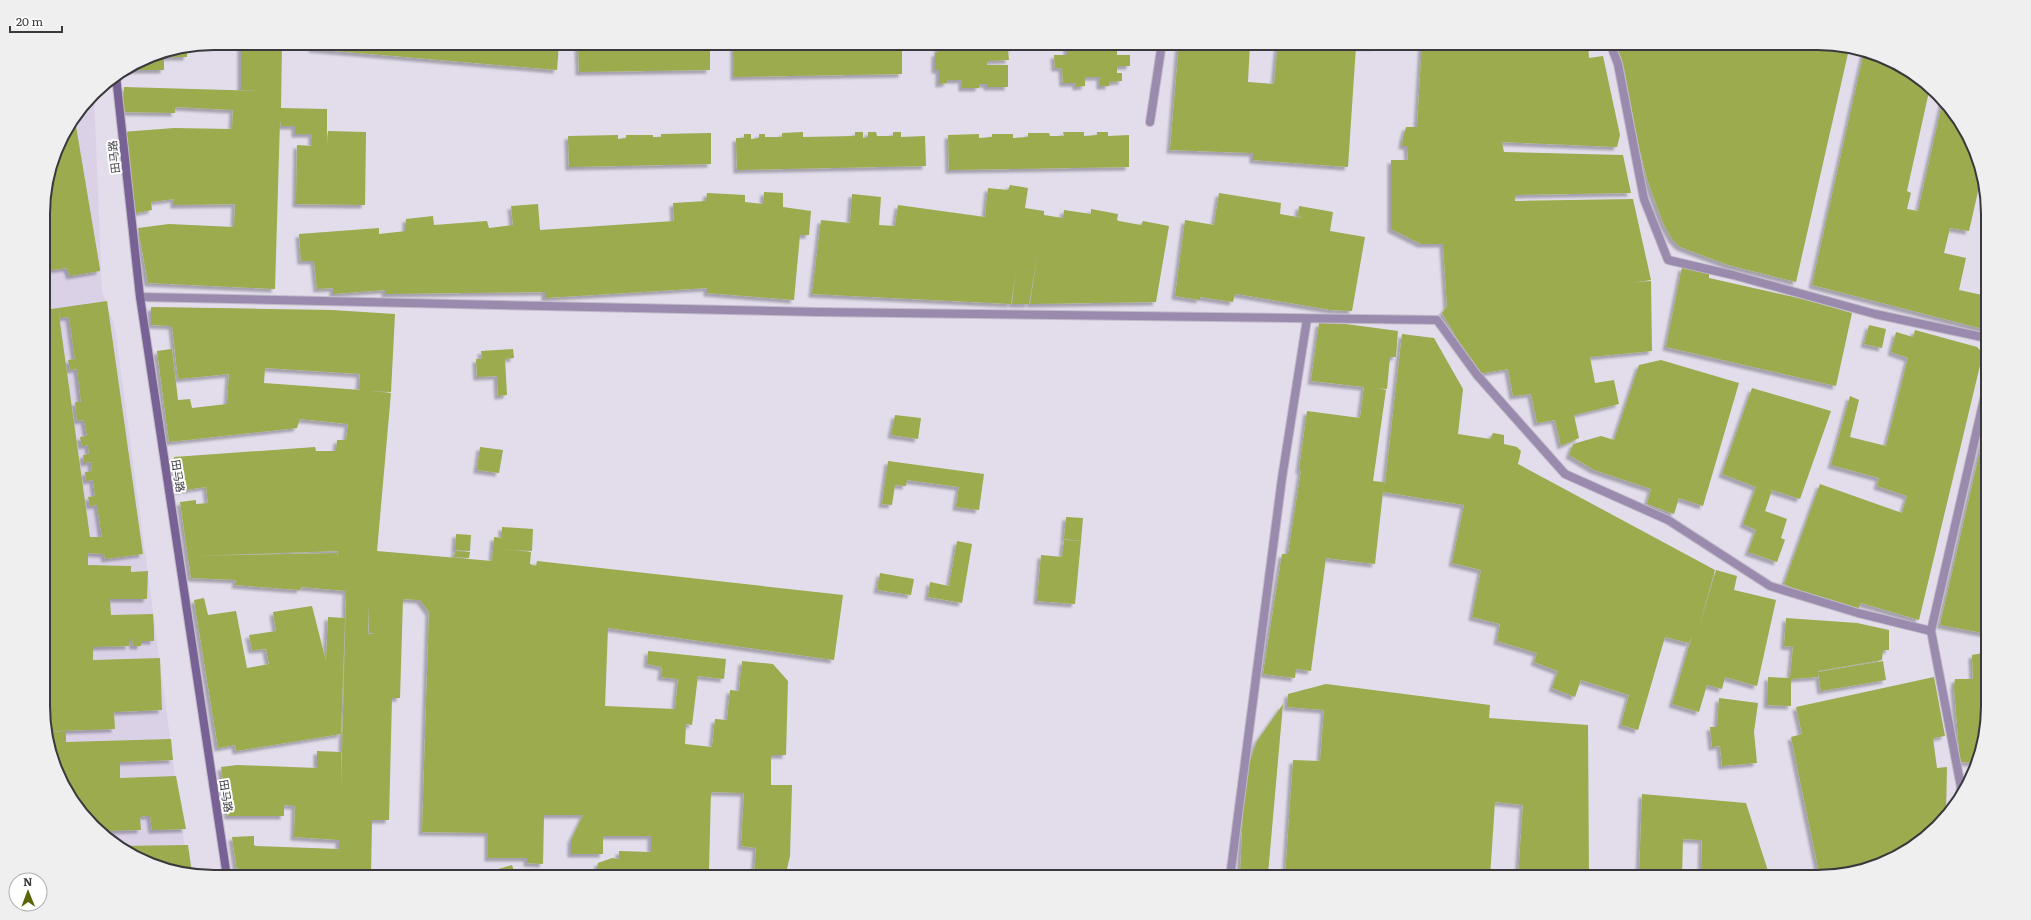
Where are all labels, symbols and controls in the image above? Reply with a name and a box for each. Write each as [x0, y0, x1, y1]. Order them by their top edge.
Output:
scale bar [10, 8, 62, 34]
text: 20 m [16, 12, 43, 30]
street label: 田马路 [103, 140, 123, 174]
street label: 田马路 [169, 458, 189, 493]
street label: 田马路 [217, 778, 237, 813]
north arrow [8, 872, 48, 912]
text: N [23, 873, 33, 889]

